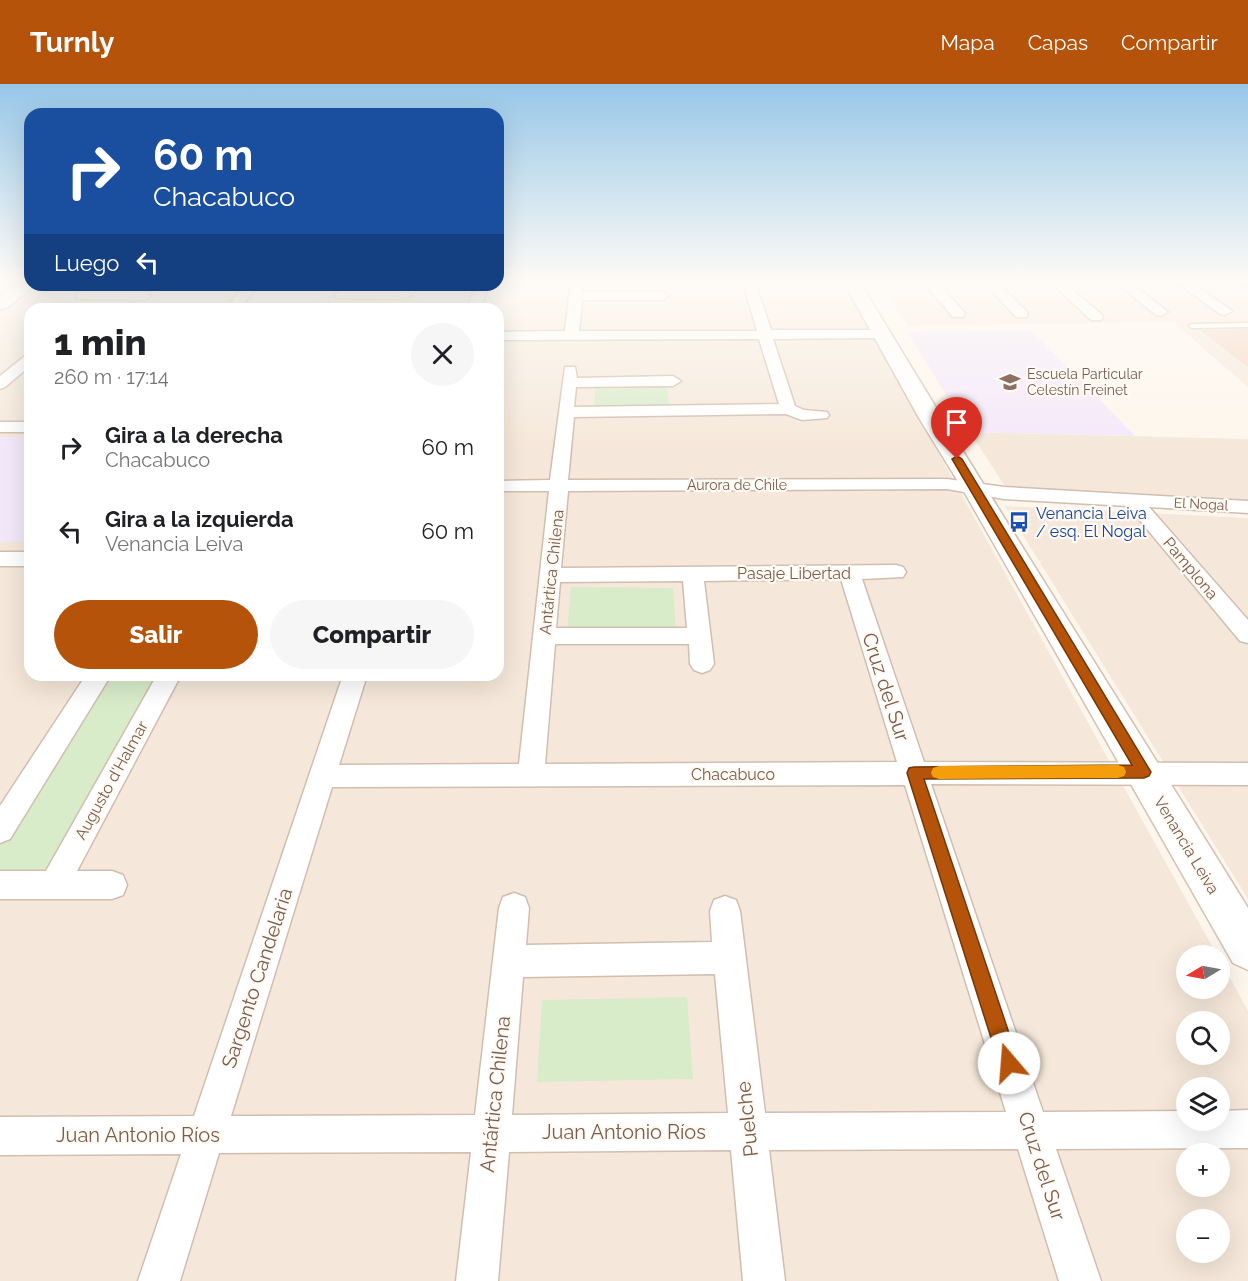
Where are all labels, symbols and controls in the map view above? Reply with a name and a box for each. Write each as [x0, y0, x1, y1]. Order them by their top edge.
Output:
text: Turnly [30, 26, 114, 59]
text: Mapa [940, 30, 995, 55]
text: Capas [1028, 30, 1088, 55]
text: Compartir [1121, 30, 1218, 55]
text: 60 m [153, 131, 253, 180]
icon: right [54, 132, 132, 210]
text: Chacabuco [153, 181, 295, 212]
icon: left [131, 246, 164, 279]
text: Luego [54, 250, 119, 276]
text: 1 min [54, 321, 146, 363]
button: close [411, 323, 474, 386]
text: 260 m · 17:14 [54, 365, 169, 389]
place label: Escuela Particular Celestín Freinet [1027, 366, 1143, 398]
school or university icon: Escuela Particular Celestín Freinet [998, 370, 1022, 394]
pin [931, 397, 982, 459]
icon: arrive [940, 406, 973, 439]
text: Gira a la derecha [105, 422, 283, 448]
icon: right [54, 431, 87, 464]
text: 60 m [421, 434, 474, 460]
text: Chacabuco [105, 448, 210, 472]
street label: Aurora de Chile [687, 477, 787, 493]
street label: El Nogal [1173, 495, 1229, 513]
place label: Venancia Leiva / esq. El Nogal [1036, 504, 1147, 541]
text: Gira a la izquierda [105, 506, 294, 532]
street label: Antártica Chilena [535, 509, 568, 636]
bus stop icon: Venancia Leiva / esq. El Nogal [1007, 510, 1031, 534]
icon: left [54, 515, 87, 548]
text: 60 m [421, 518, 474, 544]
text: Venancia Leiva [105, 532, 243, 556]
street label: Pamplona [1159, 533, 1222, 603]
street label: Pasaje Libertad [737, 564, 851, 583]
button: Salir [54, 600, 258, 669]
button: Compartir [270, 600, 474, 669]
street label: Cruz del Sur [857, 630, 915, 744]
street label: Augusto d'Halmar [71, 717, 152, 843]
street label: Chacabuco [691, 765, 775, 784]
street label: Venancia Leiva [1150, 793, 1223, 898]
street label: Sargento Candelaria [217, 885, 297, 1071]
north arrow [1176, 945, 1230, 999]
map controls [1176, 945, 1230, 1263]
button: search [1176, 1011, 1230, 1065]
street label: Antártica Chilena [475, 1015, 515, 1173]
position arrow [977, 1031, 1041, 1095]
button: layers [1176, 1077, 1230, 1131]
street label: Puelche [731, 1080, 763, 1158]
street label: Cruz del Sur [1013, 1109, 1071, 1223]
street label: Juan Antonio Ríos [542, 1120, 706, 1144]
street label: Juan Antonio Ríos [56, 1123, 220, 1147]
button: + [1176, 1143, 1230, 1197]
button: − [1176, 1209, 1230, 1263]

